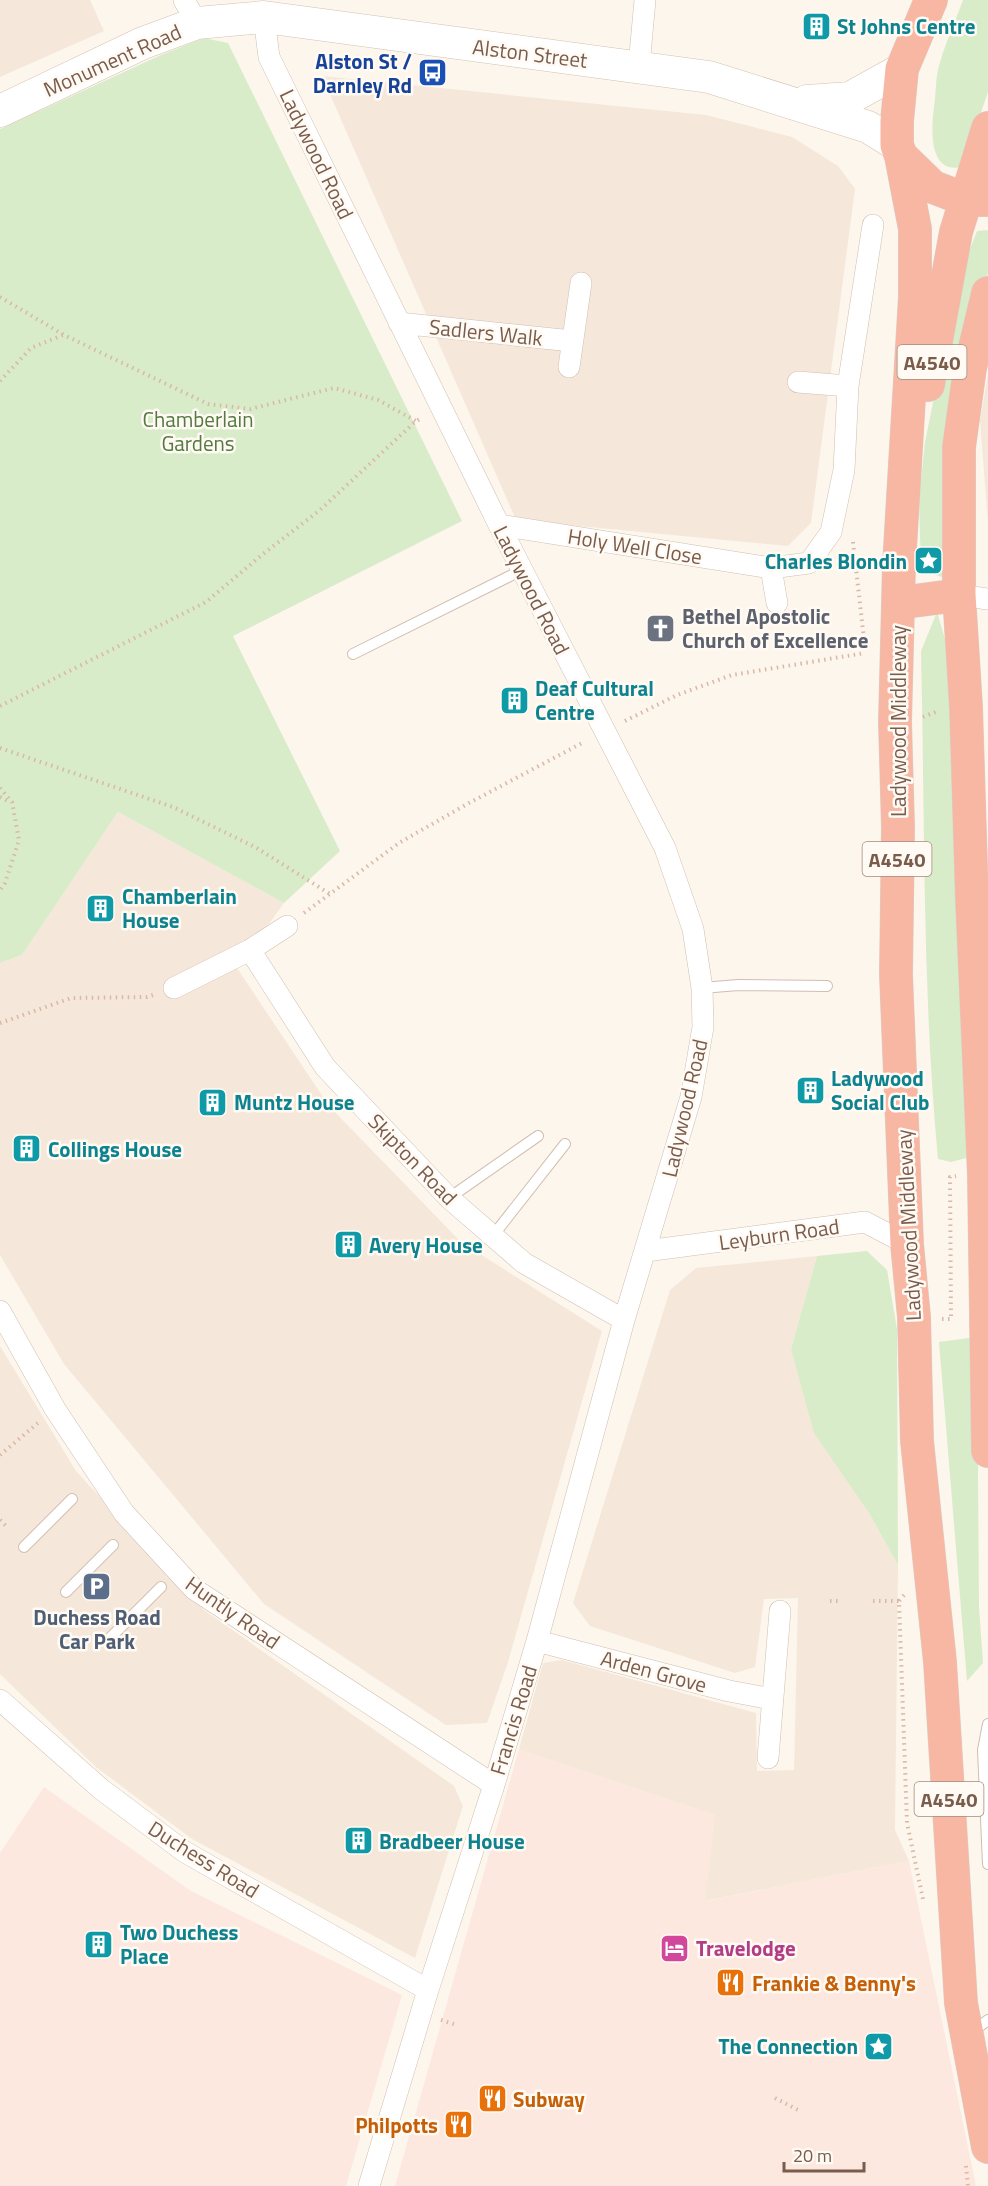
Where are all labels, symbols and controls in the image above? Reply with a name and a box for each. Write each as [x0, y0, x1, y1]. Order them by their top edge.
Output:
building icon: St Johns Centre [800, 10, 832, 42]
place label: St Johns Centre [837, 10, 975, 42]
street label: Monument Road [38, 15, 186, 105]
street label: Alston Street [471, 30, 590, 76]
place label: Alston St / Darnley Rd [313, 45, 412, 101]
bus stop icon: Alston St / Darnley Rd [417, 57, 449, 89]
street label: Ladywood Road [272, 84, 362, 224]
street label: Sadlers Walk [428, 310, 544, 354]
road number: A4540 [898, 345, 966, 379]
park label: Chamberlain Gardens [143, 403, 253, 459]
street label: Ladywood Road [486, 520, 578, 660]
street label: Holy Well Close [566, 520, 704, 572]
place label: Charles Blondin [765, 545, 907, 577]
place icon: Charles Blondin [912, 545, 944, 577]
place label: Bethel Apostolic Church of Excellence [682, 600, 868, 656]
church icon: Bethel Apostolic Church of Excellence [645, 612, 677, 644]
street label: Ladywood Middleway [882, 625, 914, 817]
place label: Deaf Cultural Centre [535, 672, 654, 728]
building icon: Deaf Cultural Centre [498, 684, 530, 716]
road number: A4540 [862, 842, 932, 876]
place label: Chamberlain House [122, 880, 237, 936]
building icon: Chamberlain House [85, 892, 117, 924]
street label: Ladywood Road [653, 1036, 715, 1180]
place label: Ladywood Social Club [831, 1062, 930, 1118]
building icon: Ladywood Social Club [794, 1074, 826, 1106]
building icon: Muntz House [197, 1086, 229, 1118]
place label: Muntz House [234, 1086, 355, 1118]
street label: Skipton Road [361, 1106, 465, 1212]
street label: Ladywood Middleway [887, 1128, 929, 1322]
building icon: Collings House [11, 1133, 43, 1165]
place label: Collings House [48, 1133, 182, 1165]
street label: Leyburn Road [717, 1210, 841, 1258]
building icon: Avery House [332, 1229, 364, 1261]
place label: Avery House [369, 1229, 483, 1261]
street label: Huntly Road [179, 1568, 287, 1656]
parking icon: Duchess Road Car Park [81, 1570, 113, 1602]
place label: Duchess Road Car Park [33, 1601, 161, 1657]
street label: Arden Grove [597, 1642, 711, 1700]
street label: Francis Road [481, 1661, 545, 1779]
road number: A4540 [914, 1782, 984, 1816]
street label: Duchess Road [142, 1812, 266, 1906]
building icon: Bradbeer House [342, 1825, 374, 1857]
place label: Bradbeer House [379, 1825, 525, 1857]
place label: Two Duchess Place [120, 1916, 239, 1972]
building icon: Two Duchess Place [83, 1928, 115, 1960]
hotel icon: Travelodge [659, 1932, 691, 1964]
place label: Travelodge [696, 1932, 796, 1964]
restaurant icon: Frankie & Benny's [715, 1967, 747, 1999]
place label: Frankie & Benny's [752, 1967, 916, 1999]
place label: The Connection [718, 2030, 858, 2062]
place icon: The Connection [863, 2030, 895, 2062]
restaurant icon: Subway [476, 2083, 508, 2115]
place label: Subway [513, 2083, 585, 2115]
place label: Philpotts [355, 2109, 438, 2141]
restaurant icon: Philpotts [443, 2109, 475, 2141]
scale bar [784, 2135, 864, 2173]
text: 20 m [793, 2142, 832, 2169]

